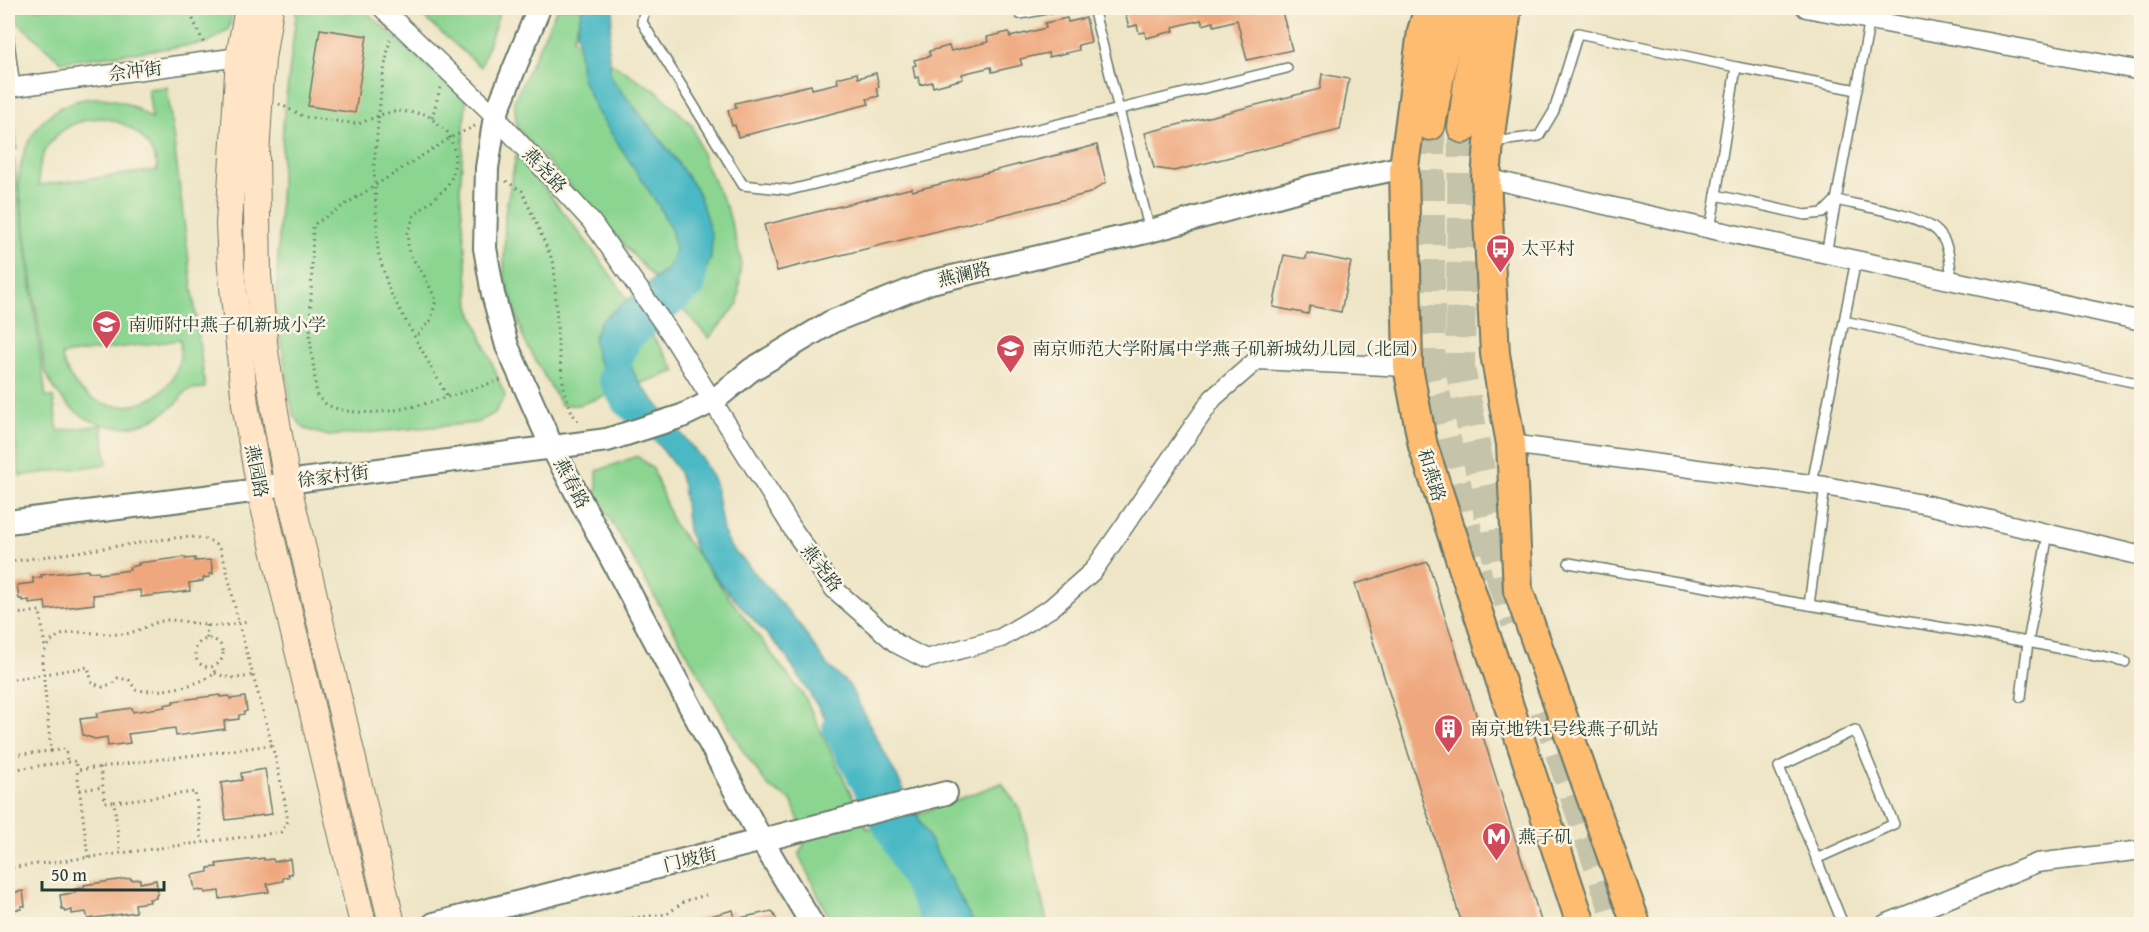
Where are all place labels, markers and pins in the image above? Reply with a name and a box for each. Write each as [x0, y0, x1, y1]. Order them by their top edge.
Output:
bus stop icon: 太平村 [1484, 232, 1516, 274]
place label: 太平村 [1521, 235, 1575, 262]
school or university icon: 南师附中燕子矶新城小学 [91, 308, 123, 350]
place label: 南师附中燕子矶新城小学 [128, 311, 326, 338]
school or university icon: 南京师范大学附属中学燕子矶新城幼儿园（北园） [995, 332, 1027, 374]
place label: 南京师范大学附属中学燕子矶新城幼儿园（北园） [1032, 335, 1428, 362]
building icon: 南京地铁1号线燕子矶站 [1433, 712, 1465, 754]
place label: 南京地铁1号线燕子矶站 [1470, 715, 1659, 742]
metro station icon: 燕子矶 [1481, 820, 1513, 862]
place label: 燕子矶 [1518, 823, 1572, 850]

